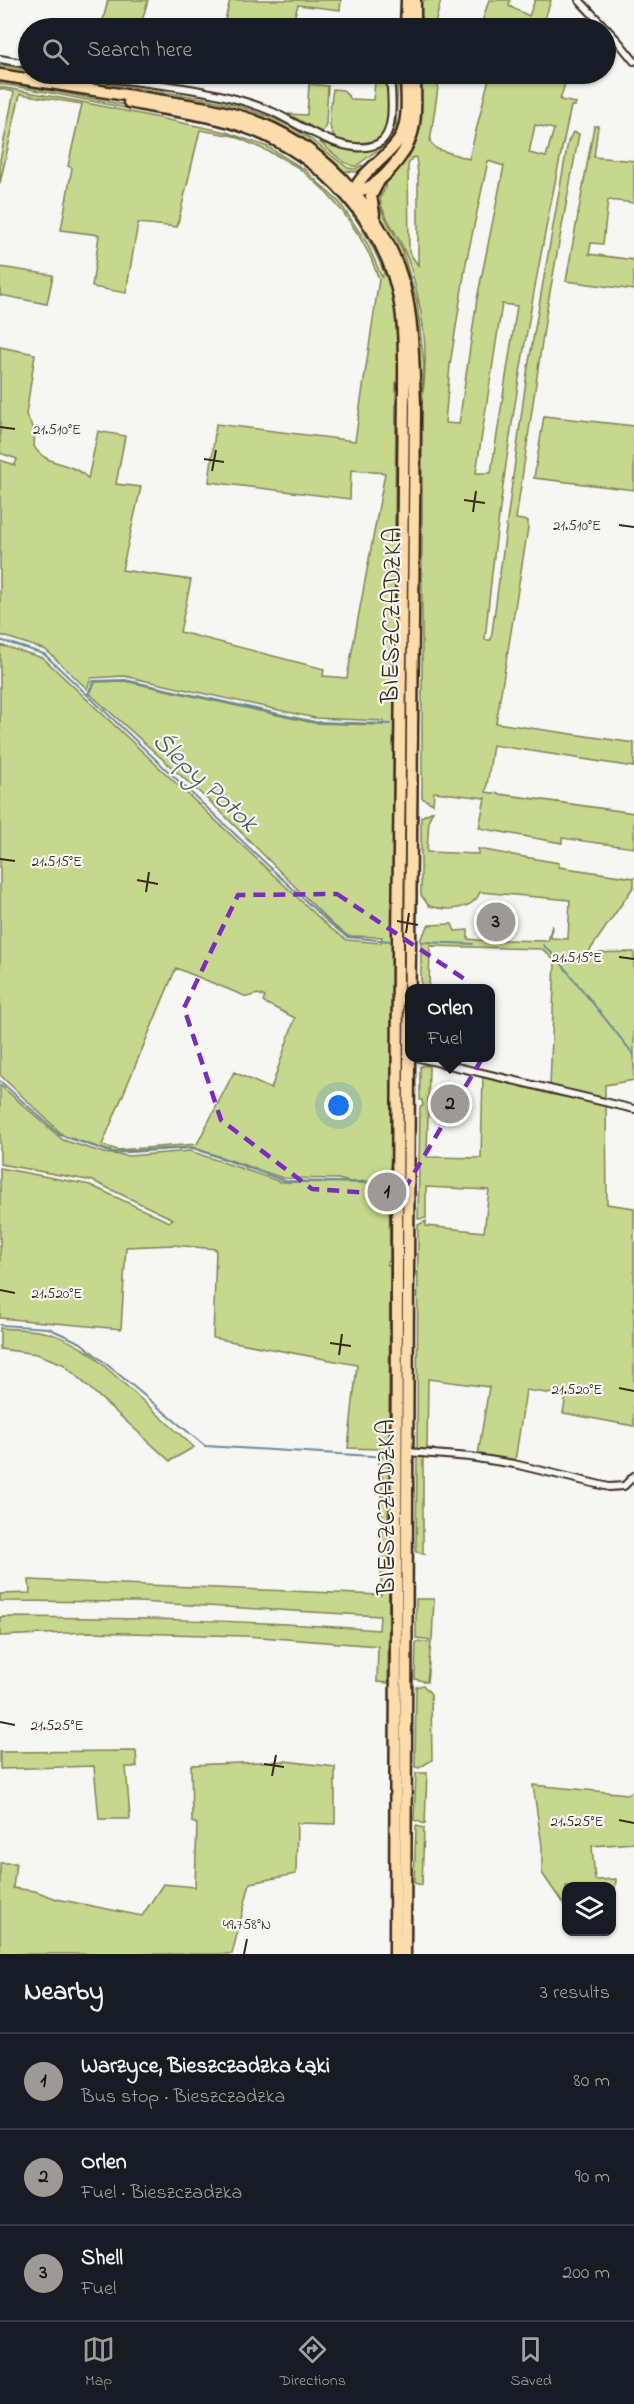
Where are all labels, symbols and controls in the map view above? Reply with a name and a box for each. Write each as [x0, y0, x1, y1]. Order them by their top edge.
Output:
search box [18, 18, 616, 84]
icon: search [39, 35, 72, 68]
text: Search here [87, 35, 192, 67]
text: 21.510°E [33, 419, 81, 441]
text: 21.510°E [553, 515, 601, 537]
street label: BIESZCZADZKA [372, 527, 414, 704]
water label: Ślepy Potok [143, 723, 267, 843]
text: 21.515°E [32, 851, 82, 873]
pin: 3 [476, 900, 516, 944]
text: 21.515°E [552, 947, 602, 969]
popup [405, 984, 495, 1062]
text: Orlen [427, 993, 473, 1025]
text: Fuel [427, 1025, 462, 1054]
pin: 2 [430, 1082, 470, 1126]
your location [324, 1091, 353, 1120]
pin: 1 [368, 1170, 406, 1214]
text: 21.520°E [32, 1283, 82, 1305]
text: 21.520°E [552, 1379, 602, 1401]
street label: BIESZCZADZKA [369, 1419, 407, 1596]
text: 21.525°E [30, 1715, 84, 1737]
text: 21.525°E [550, 1811, 604, 1833]
map controls [562, 1882, 616, 1936]
button: layers [562, 1882, 616, 1936]
text: 49.758°N [223, 1914, 271, 1936]
text: Nearby [24, 1974, 103, 2012]
text: 3 results [540, 1979, 610, 2008]
text: Warzyce, Bieszczadzka Łąki [81, 2051, 330, 2083]
text: 1 [40, 2067, 47, 2096]
text: 80 m [573, 2067, 610, 2096]
text: Bus stop · Bieszczadzka [81, 2083, 285, 2112]
text: Orlen [81, 2147, 127, 2179]
text: 2 [39, 2163, 48, 2192]
text: 90 m [575, 2163, 610, 2192]
text: Fuel · Bieszczadzka [81, 2179, 242, 2208]
text: Shell [81, 2243, 123, 2275]
text: 3 [39, 2259, 48, 2288]
text: 200 m [562, 2259, 610, 2288]
text: Fuel [81, 2275, 116, 2304]
tab: Map [82, 2333, 115, 2393]
tab: Directions [279, 2333, 346, 2393]
tab: Saved [510, 2333, 552, 2393]

